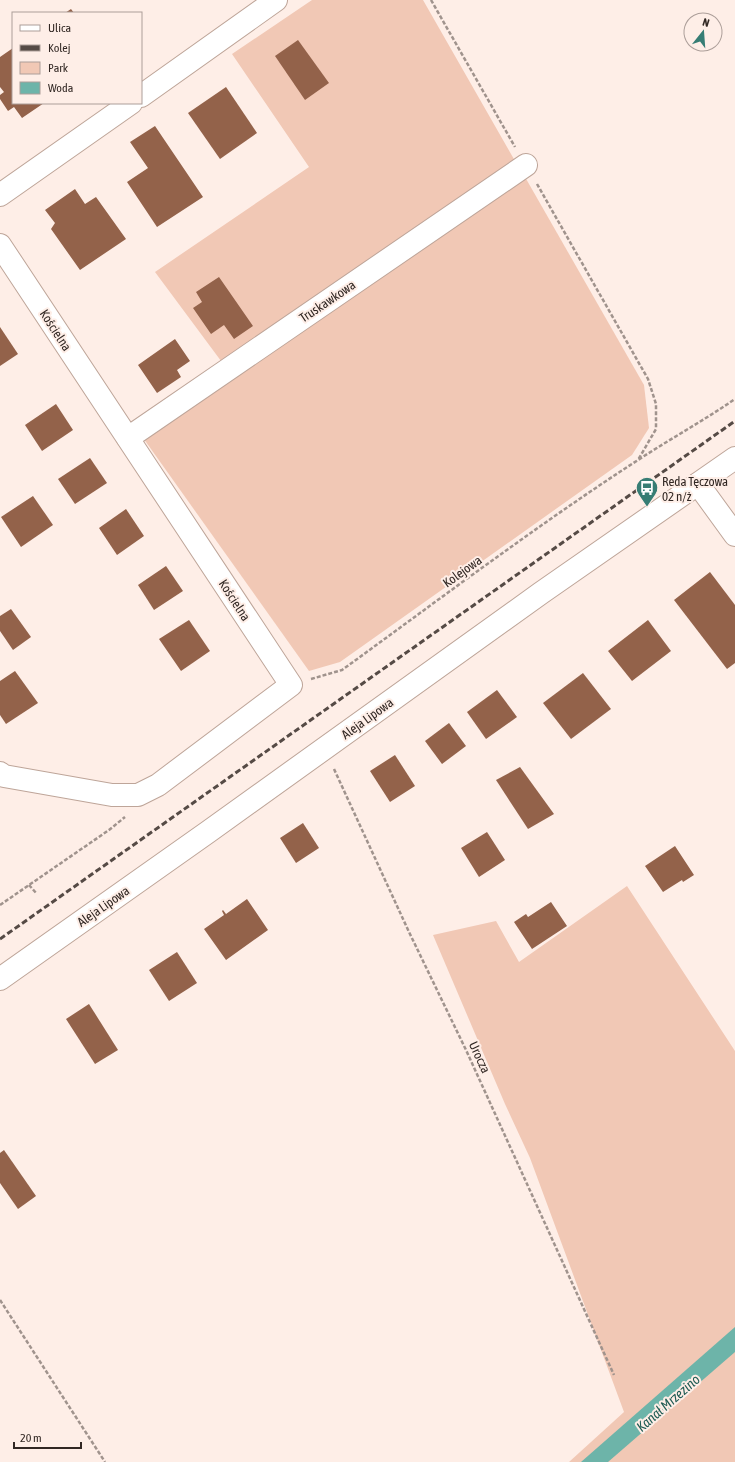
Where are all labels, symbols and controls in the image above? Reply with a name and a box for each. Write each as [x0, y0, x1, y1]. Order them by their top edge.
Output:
legend [12, 12, 142, 104]
north arrow [683, 12, 723, 52]
text: N [701, 16, 711, 29]
text: Ulica [48, 21, 71, 35]
text: Kolej [48, 41, 71, 55]
text: Park [48, 61, 69, 75]
text: Woda [48, 81, 73, 95]
street label: Truskawkowa [296, 277, 358, 326]
street label: Kościelna [37, 307, 74, 354]
place label: Reda Tęczowa 02 n/ż [662, 474, 728, 504]
bus stop icon: Reda Tęczowa 02 n/ż [634, 475, 660, 508]
street label: Kolejowa [440, 552, 485, 590]
street label: Kościelna [216, 577, 253, 624]
street label: Aleja Lipowa [339, 695, 396, 742]
street label: Aleja Lipowa [74, 883, 132, 930]
street label: Urocza [466, 1039, 493, 1075]
water label: Kanał Mrzezino [633, 1371, 703, 1435]
scale bar [14, 1424, 81, 1450]
text: 20 m [20, 1431, 42, 1445]

